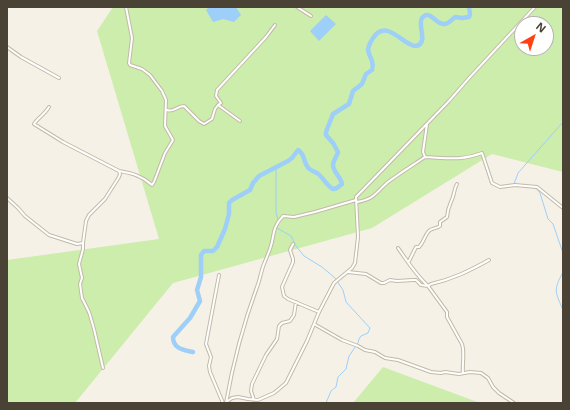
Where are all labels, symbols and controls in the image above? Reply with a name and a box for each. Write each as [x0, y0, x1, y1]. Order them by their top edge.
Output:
north arrow [514, 16, 554, 56]
text: N [533, 18, 549, 36]

